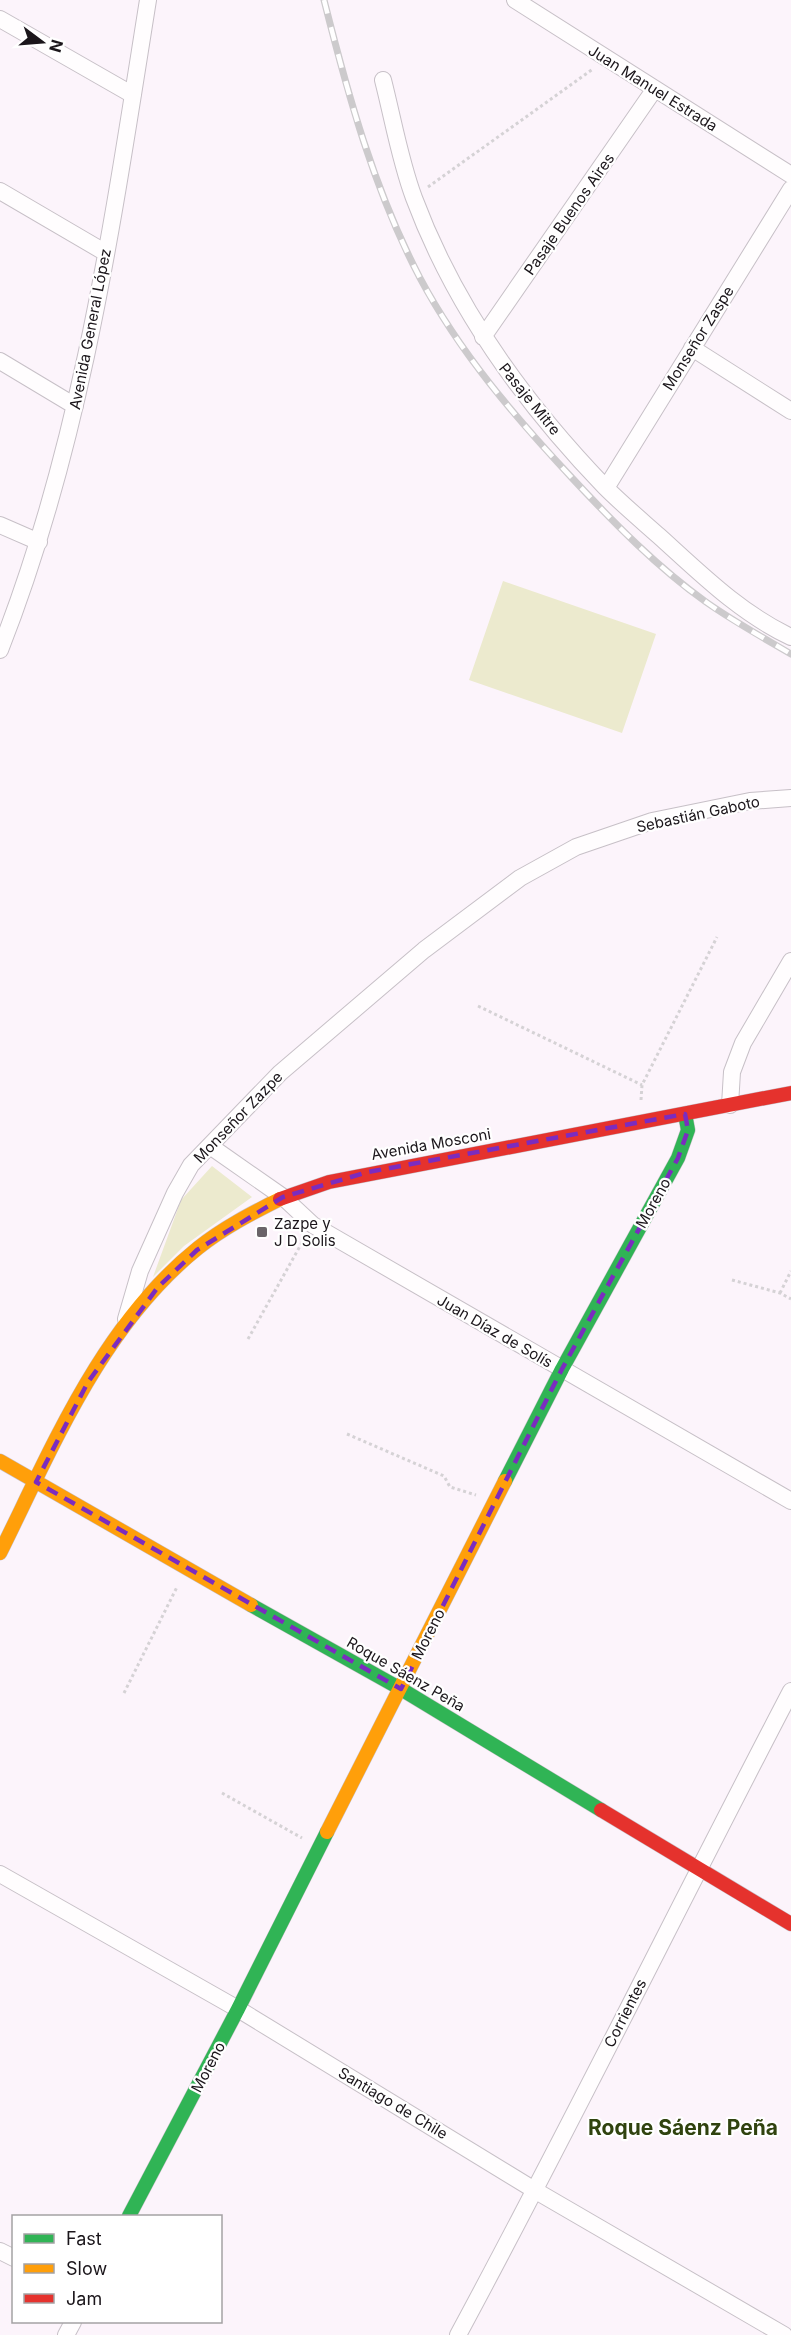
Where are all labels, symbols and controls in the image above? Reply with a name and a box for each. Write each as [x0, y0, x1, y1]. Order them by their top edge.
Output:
north arrow [12, 12, 72, 72]
text: N [45, 38, 68, 55]
street label: Juan Manuel Estrada [585, 41, 721, 135]
street label: Pasaje Buenos Aires [520, 149, 618, 279]
street label: Avenida General López [65, 247, 115, 411]
street label: Monseñor Zaspe [658, 282, 738, 394]
street label: Pasaje Mitre [495, 359, 565, 439]
street label: Sebastián Gaboto [635, 792, 761, 836]
street label: Monseñor Zazpe [190, 1067, 286, 1167]
street label: Avenida Mosconi [370, 1124, 492, 1164]
street label: Moreno [631, 1175, 675, 1231]
place label: Zazpe y J D Solis [274, 1214, 336, 1250]
marker: Zazpe y J D Solis [255, 1225, 269, 1239]
street label: Juan Díaz de Solís [434, 1290, 556, 1372]
street label: Moreno [407, 1605, 449, 1663]
street label: Roque Sáenz Peña [344, 1632, 468, 1716]
street label: Corrientes [600, 1975, 650, 2050]
street label: Moreno [187, 2038, 229, 2096]
street label: Santiago de Chile [335, 2063, 451, 2143]
district label: Roque Sáenz Peña [588, 2115, 778, 2140]
legend [12, 2215, 222, 2323]
text: Fast [66, 2228, 102, 2249]
text: Slow [66, 2258, 107, 2279]
text: Jam [66, 2288, 102, 2309]

